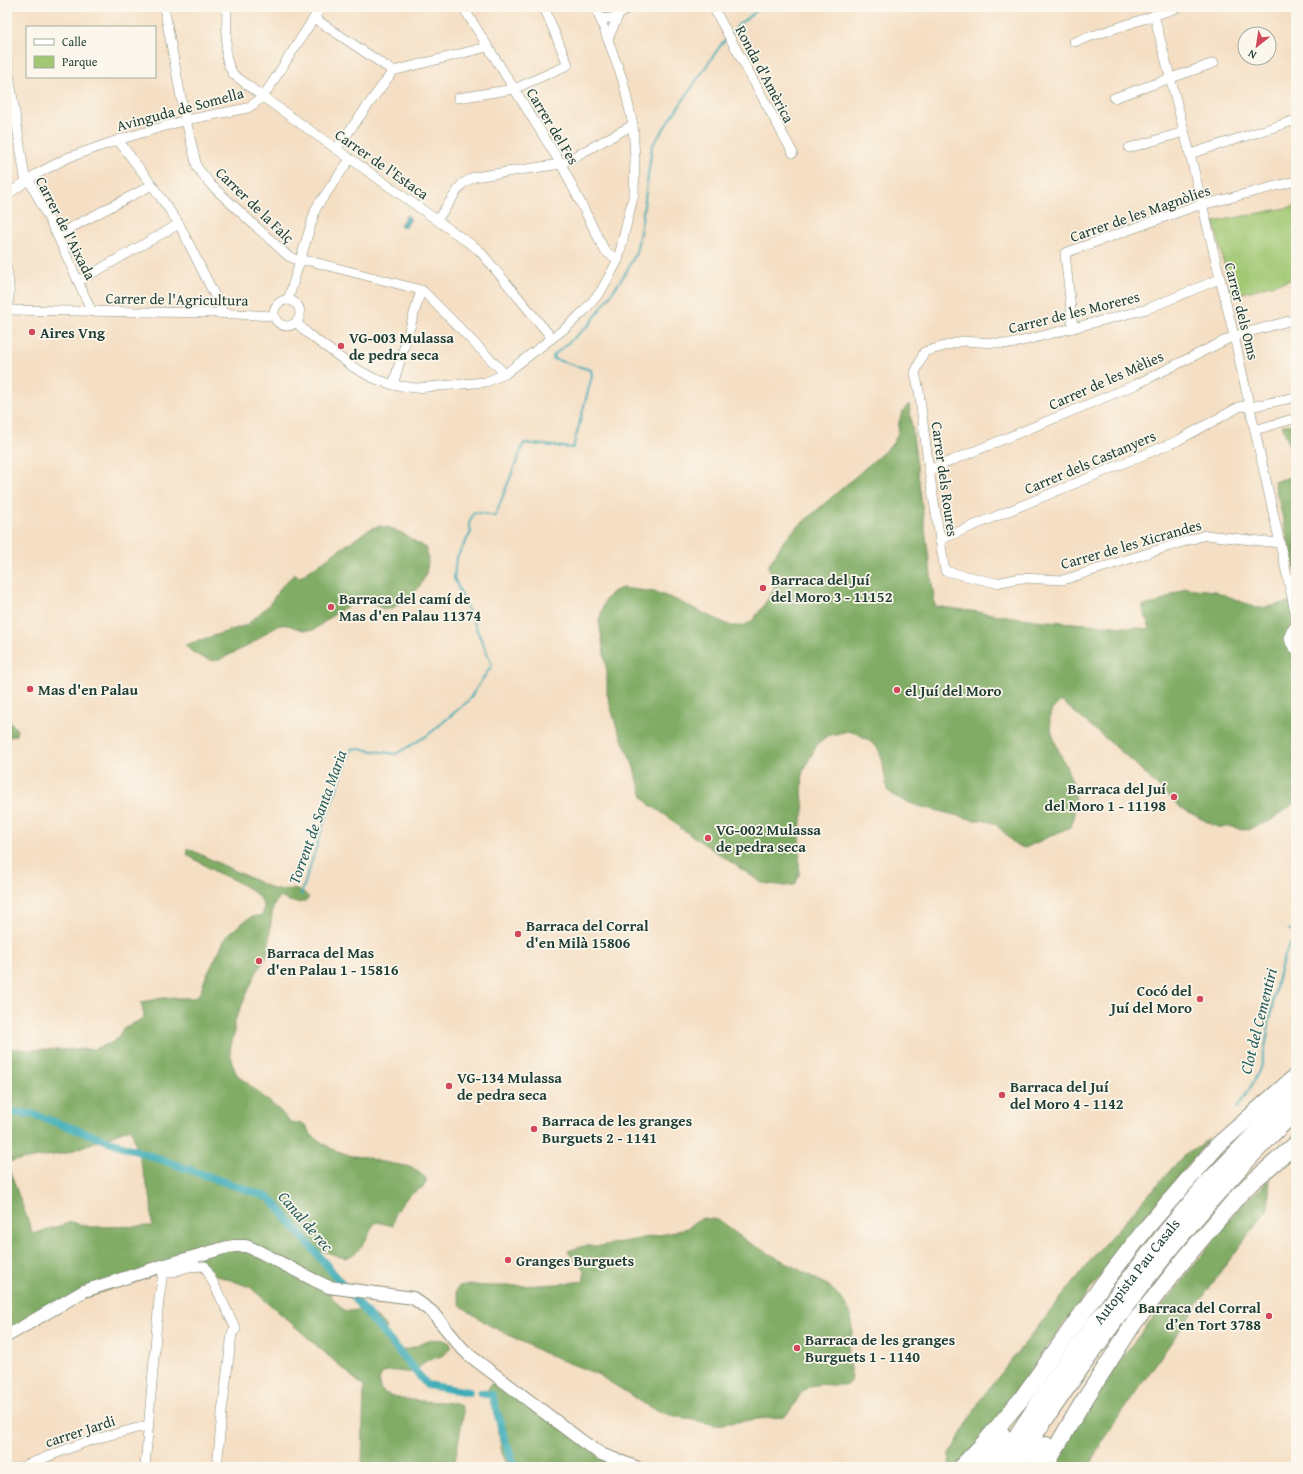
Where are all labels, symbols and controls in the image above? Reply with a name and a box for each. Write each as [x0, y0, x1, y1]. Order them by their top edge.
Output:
street label: Ronda d'Amèrica [730, 22, 800, 126]
legend [26, 26, 156, 78]
north arrow [1237, 26, 1277, 66]
text: Calle [62, 33, 87, 50]
text: N [1244, 46, 1259, 63]
text: Parque [62, 53, 98, 70]
street label: Avinguda de Somella [114, 82, 246, 136]
street label: Carrer del Fes [522, 84, 584, 168]
street label: Carrer de l'Estaca [331, 124, 433, 204]
street label: Carrer de la Falç [211, 162, 299, 248]
street label: Carrer de l'Aixada [31, 173, 101, 283]
street label: Carrer de les Magnòlies [1067, 179, 1213, 247]
street label: Carrer dels Oms [1220, 260, 1264, 362]
street label: Carrer de les Moreres [1006, 286, 1142, 338]
street label: Carrer de l'Agricultura [105, 287, 249, 311]
place label: Aires Vng [40, 322, 105, 343]
marker: Aires Vng [27, 327, 37, 337]
place label: VG-003 Mulassa de pedra seca [349, 327, 454, 365]
marker: VG-003 Mulassa de pedra seca [336, 341, 346, 351]
street label: Carrer de les Mèlies [1045, 345, 1167, 415]
street label: Carrer dels Roures [927, 420, 963, 538]
street label: Carrer dels Castanyers [1021, 425, 1159, 499]
street label: Carrer de les Xicrandes [1058, 514, 1204, 574]
place label: Barraca del Juí del Moro 3 - 11152 [771, 569, 892, 607]
marker: Barraca del Juí del Moro 3 - 11152 [758, 583, 768, 593]
place label: Barraca del camí de Mas d'en Palau 11374 [339, 588, 481, 626]
marker: Barraca del camí de Mas d'en Palau 11374 [326, 602, 336, 612]
place label: Mas d'en Palau [38, 679, 138, 700]
place label: el Juí del Moro [905, 680, 1002, 701]
marker: Mas d'en Palau [25, 684, 35, 694]
marker: el Juí del Moro [892, 685, 902, 695]
water label: Torrent de Santa Maria [282, 746, 353, 888]
place label: Barraca del Juí del Moro 1 - 11198 [1045, 778, 1166, 816]
marker: Barraca del Juí del Moro 1 - 11198 [1169, 792, 1179, 802]
place label: VG-002 Mulassa de pedra seca [716, 819, 821, 857]
marker: VG-002 Mulassa de pedra seca [703, 833, 713, 843]
place label: Barraca del Corral d'en Milà 15806 [526, 915, 649, 953]
marker: Barraca del Corral d'en Milà 15806 [513, 929, 523, 939]
place label: Barraca del Mas d'en Palau 1 - 15816 [267, 942, 399, 980]
marker: Barraca del Mas d'en Palau 1 - 15816 [254, 956, 264, 966]
water label: Clot del Cementiri [1233, 966, 1283, 1076]
place label: Cocó del Juí del Moro [1108, 980, 1192, 1018]
marker: Cocó del Juí del Moro [1195, 994, 1205, 1004]
place label: VG-134 Mulassa de pedra seca [457, 1067, 562, 1105]
place label: Barraca del Juí del Moro 4 - 1142 [1010, 1076, 1124, 1114]
marker: VG-134 Mulassa de pedra seca [444, 1081, 454, 1091]
marker: Barraca del Juí del Moro 4 - 1142 [997, 1090, 1007, 1100]
place label: Barraca de les granges Burguets 2 - 1141 [542, 1110, 692, 1148]
marker: Barraca de les granges Burguets 2 - 1141 [529, 1124, 539, 1134]
water label: Canal de rec [273, 1185, 340, 1257]
street label: Autopista Pau Casals [1088, 1213, 1184, 1328]
place label: Granges Burguets [516, 1250, 634, 1271]
marker: Granges Burguets [503, 1255, 513, 1265]
place label: Barraca del Corral d’en Tort 3788 [1138, 1297, 1261, 1335]
marker: Barraca del Corral d’en Tort 3788 [1264, 1311, 1274, 1321]
place label: Barraca de les granges Burguets 1 - 1140 [805, 1329, 955, 1367]
marker: Barraca de les granges Burguets 1 - 1140 [792, 1343, 802, 1353]
street label: carrer Jardi [42, 1410, 118, 1452]

